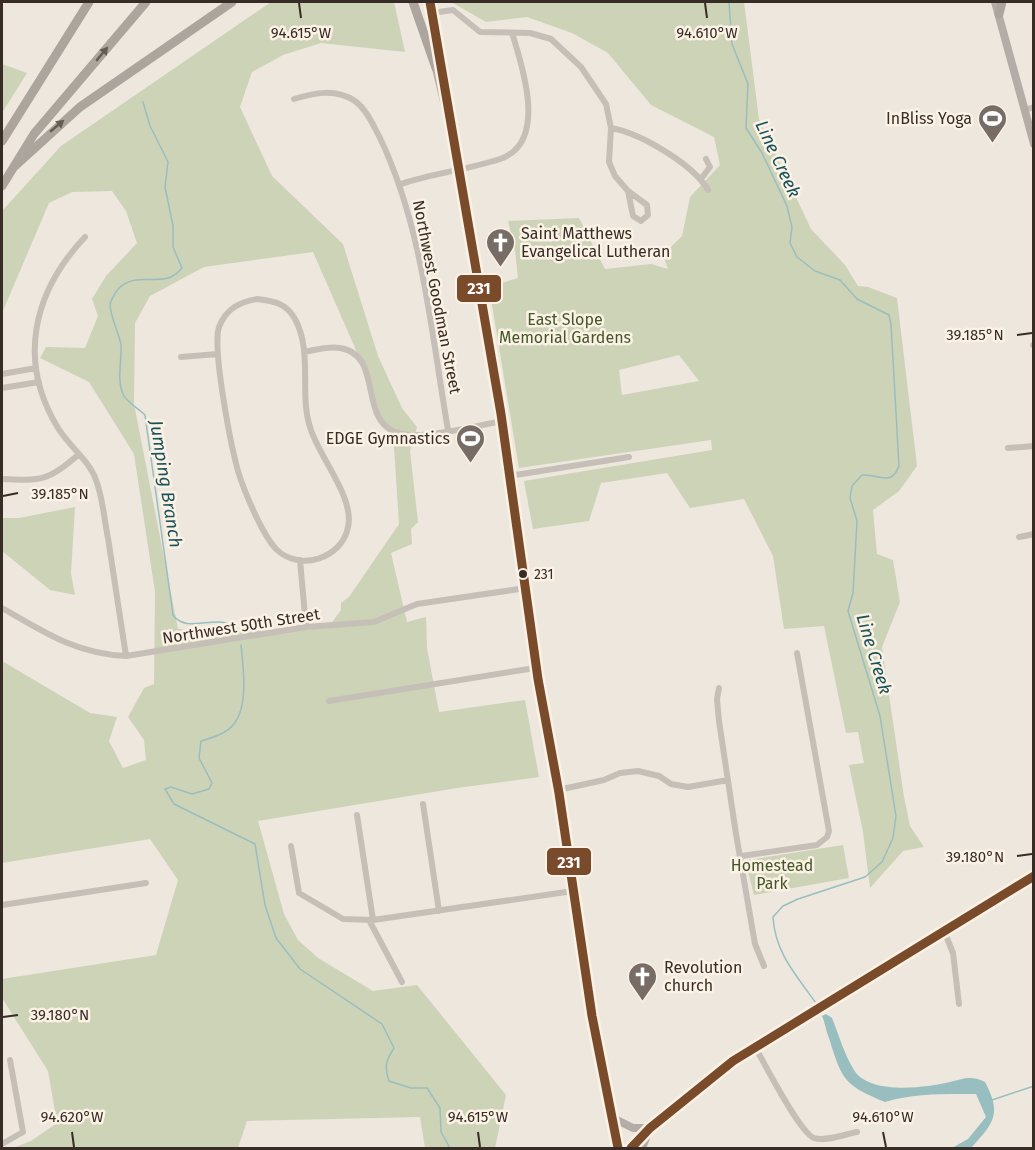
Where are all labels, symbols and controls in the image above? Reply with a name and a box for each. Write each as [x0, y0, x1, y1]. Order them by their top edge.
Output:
text: 94.615°W [271, 24, 332, 42]
text: 94.610°W [676, 24, 738, 42]
one-way arrow [95, 47, 108, 62]
sports icon: InBliss Yoga [977, 102, 1009, 144]
place label: InBliss Yoga [886, 109, 972, 128]
water label: Line Creek [751, 117, 806, 201]
one-way arrow [49, 120, 65, 133]
street label: Northwest Goodman Street [409, 198, 465, 396]
place label: Saint Matthews Evangelical Lutheran [521, 224, 671, 261]
church icon: Saint Matthews Evangelical Lutheran [484, 226, 516, 268]
line badge: 231 [456, 274, 502, 303]
text: 231 [467, 279, 491, 298]
park label: East Slope Memorial Gardens [499, 310, 631, 347]
text: 39.185°N [946, 326, 1004, 344]
water label: Jumping Branch [145, 418, 187, 549]
sports icon: EDGE Gymnastics [455, 422, 487, 464]
place label: EDGE Gymnastics [326, 429, 450, 448]
text: 39.185°N [31, 485, 89, 503]
place label: 231 [534, 566, 554, 583]
marker: 231 [517, 568, 529, 580]
street label: Northwest 50th Street [161, 604, 321, 648]
water label: Line Creek [851, 611, 897, 697]
line badge: 231 [546, 847, 592, 876]
text: 39.180°N [946, 848, 1004, 866]
text: 231 [557, 853, 581, 872]
park label: Homestead Park [731, 856, 813, 893]
place label: Revolution church [664, 958, 742, 995]
church icon: Revolution church [627, 960, 659, 1002]
text: 39.180°N [31, 1006, 89, 1024]
text: 94.620°W [40, 1108, 104, 1126]
text: 94.615°W [448, 1108, 509, 1126]
text: 94.610°W [852, 1108, 914, 1126]

